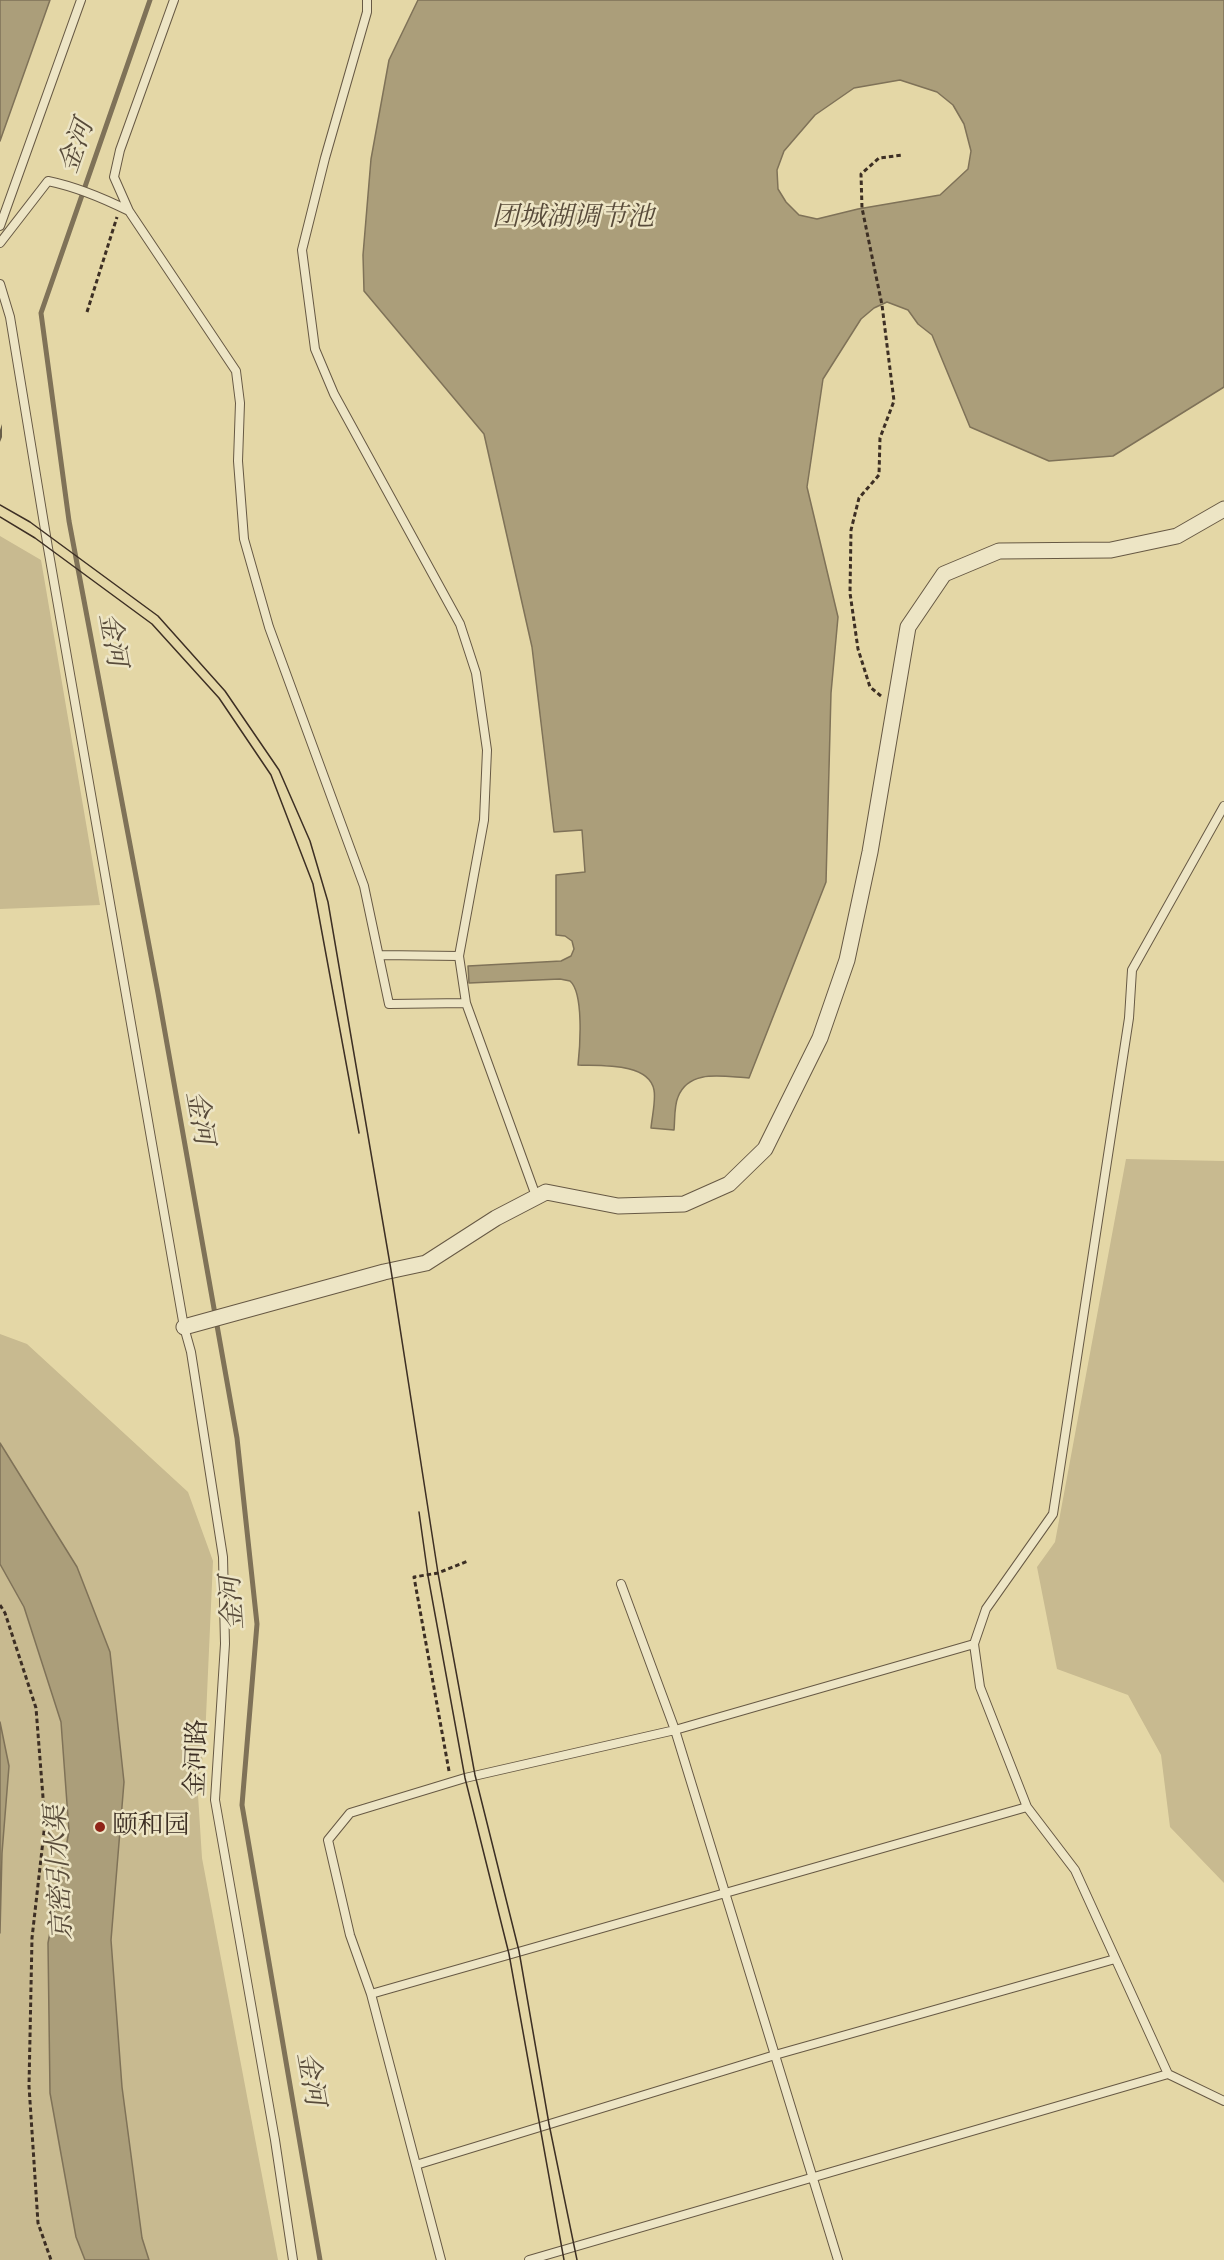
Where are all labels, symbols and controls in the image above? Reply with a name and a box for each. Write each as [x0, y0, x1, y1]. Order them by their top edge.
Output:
water label: 金河 [54, 116, 102, 178]
water label: 团城湖调节池 [492, 203, 654, 235]
water label: 金河 [90, 611, 132, 669]
water label: 金河 [177, 1089, 219, 1147]
water label: 金河 [216, 1575, 252, 1631]
street label: 金河路 [181, 1718, 215, 1798]
water label: 京密引水渠 [41, 1805, 81, 1941]
place label: 颐和园 [112, 1811, 190, 1843]
marker: 颐和园 [93, 1820, 107, 1834]
water label: 金河 [288, 2050, 330, 2108]

